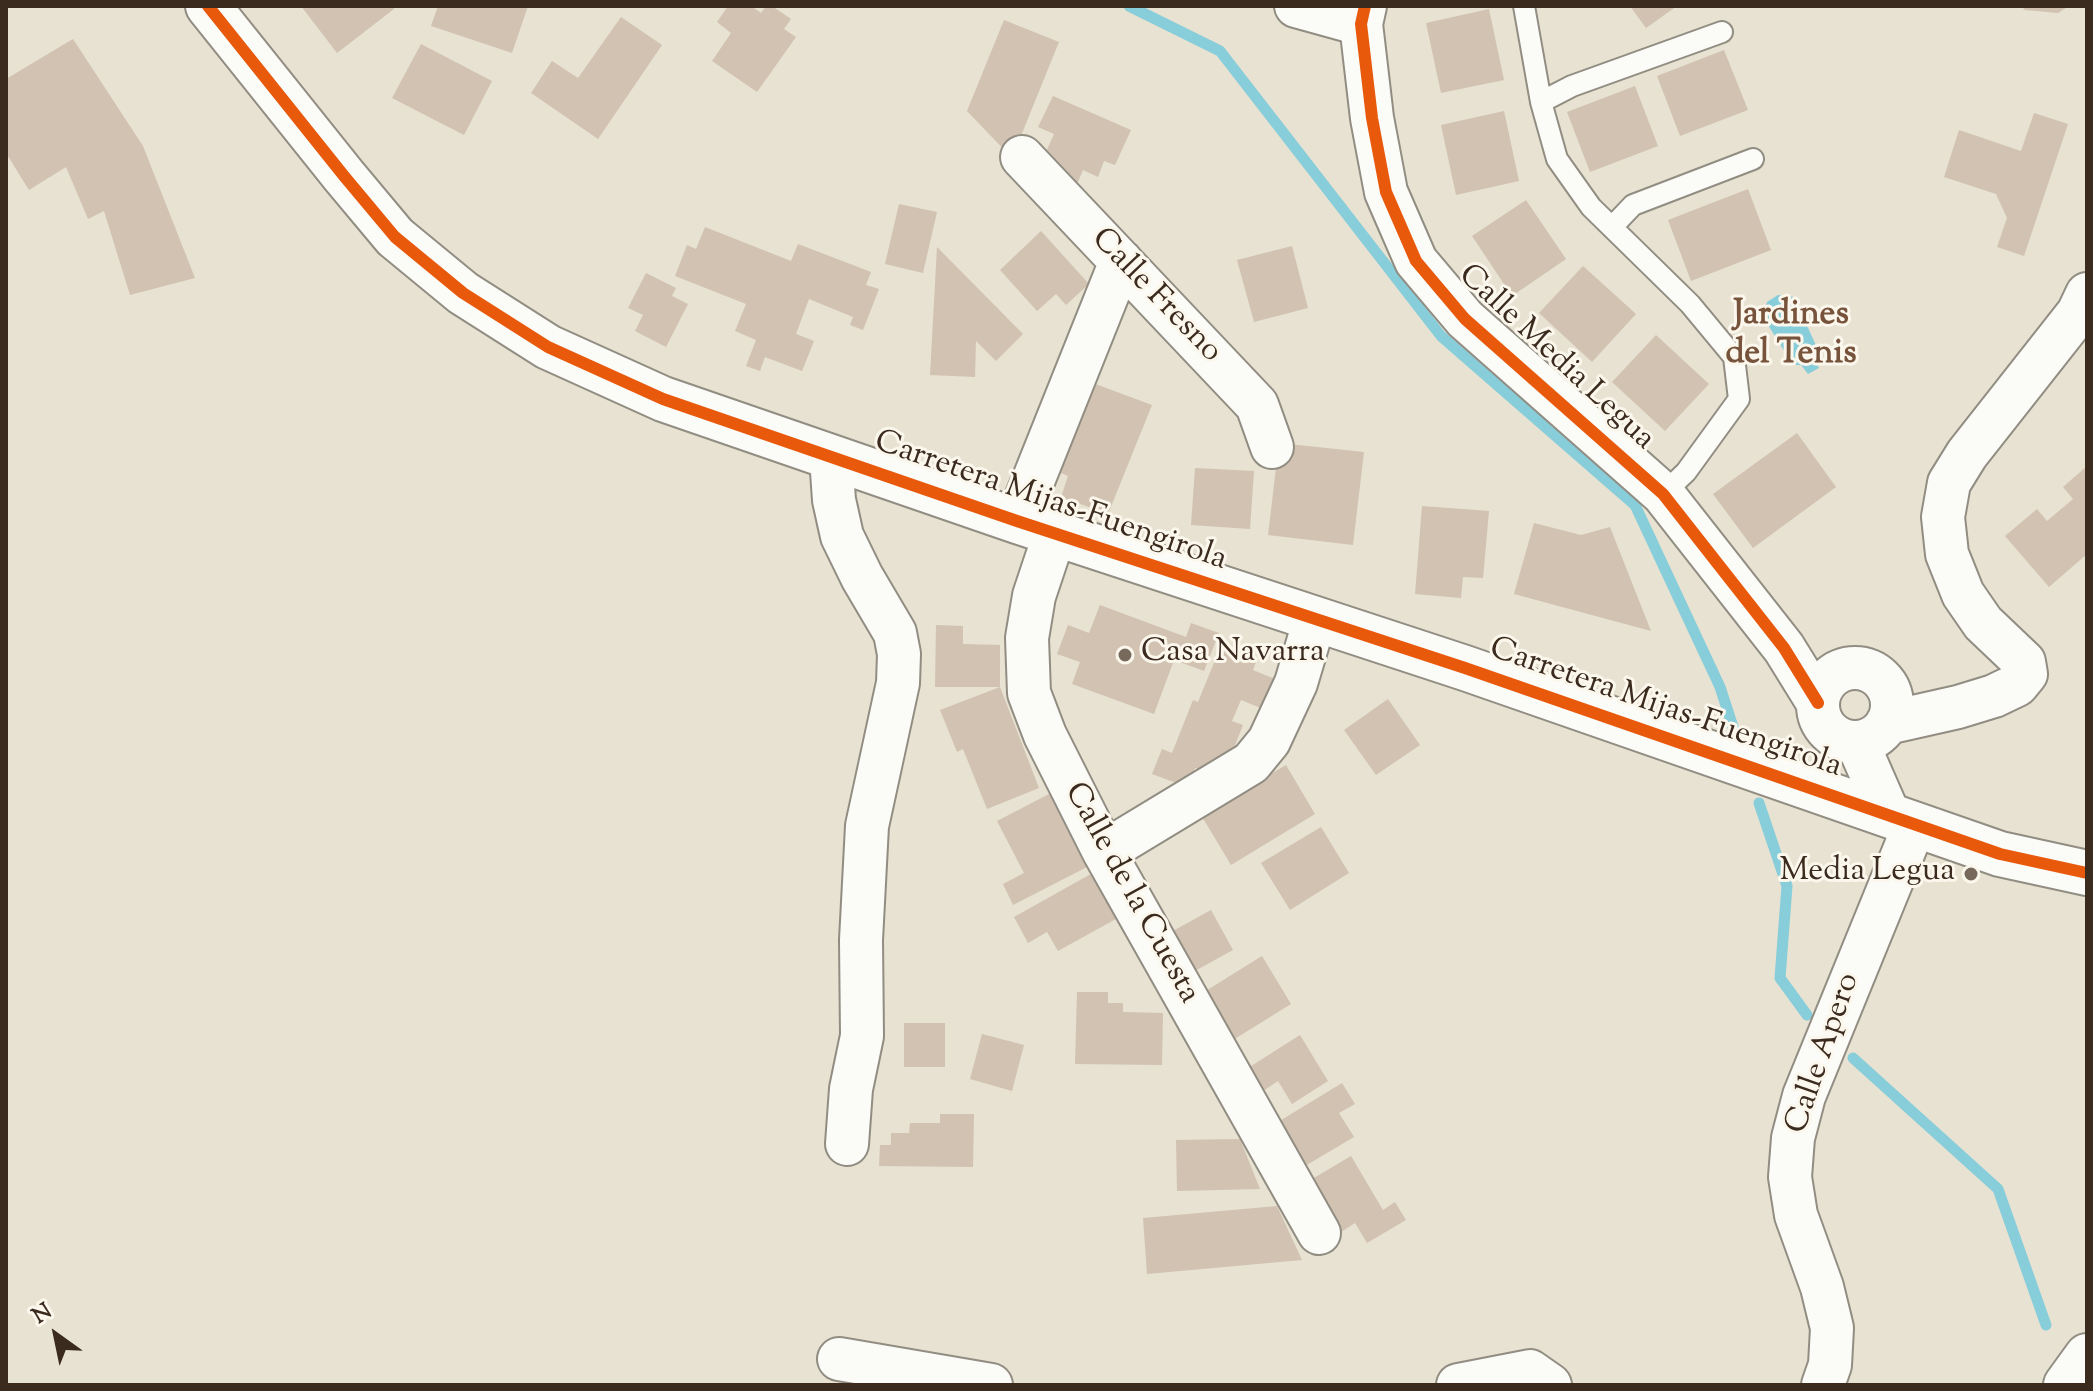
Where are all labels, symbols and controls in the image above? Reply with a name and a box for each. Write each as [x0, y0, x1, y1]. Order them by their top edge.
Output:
street label: Calle Fresno [1081, 222, 1229, 372]
street label: Calle Media Legua [1449, 258, 1661, 460]
district label: Jardines del Tenis [1725, 297, 1857, 376]
street label: Carretera Mijas-Fuengirola [869, 425, 1231, 581]
street label: Carretera Mijas-Fuengirola [1484, 632, 1846, 788]
place label: Casa Navarra [1141, 636, 1325, 674]
marker: Casa Navarra [1116, 646, 1134, 664]
street label: Calle de la Cuesta [1054, 777, 1206, 1011]
place label: Media Legua [1779, 855, 1955, 893]
marker: Media Legua [1962, 865, 1980, 883]
street label: Calle Apero [1780, 969, 1870, 1139]
north arrow [16, 1295, 96, 1375]
text: N [27, 1297, 59, 1333]

